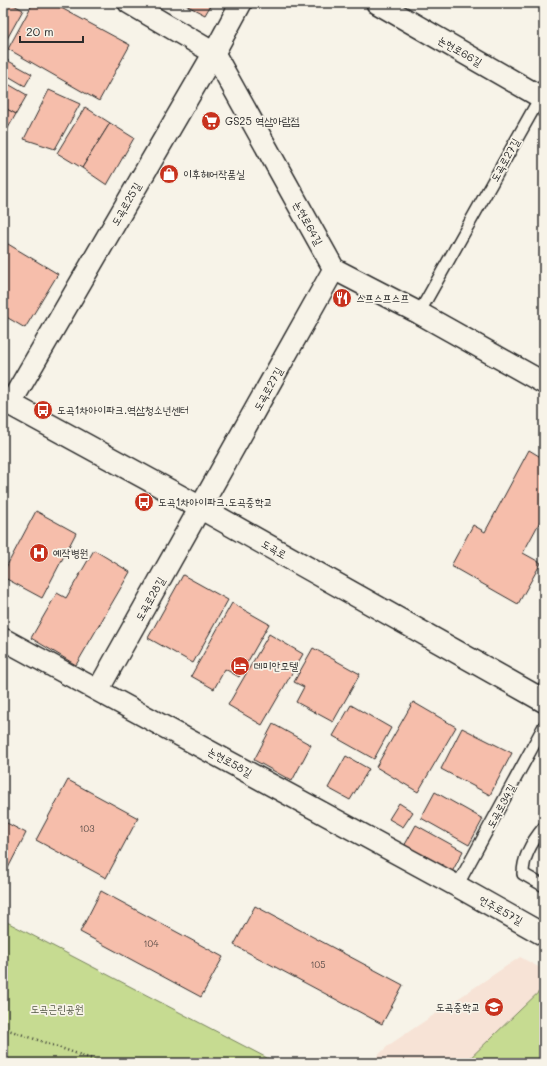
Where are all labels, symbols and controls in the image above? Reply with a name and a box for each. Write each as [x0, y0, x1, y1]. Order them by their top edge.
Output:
scale bar [20, 18, 83, 44]
text: 20 m [26, 23, 54, 39]
street label: 논현로66길 [435, 32, 485, 69]
supermarket icon: GS25 역삼아람점 [200, 110, 222, 132]
place label: GS25 역삼아람점 [225, 113, 300, 128]
street label: 도곡로27길 [486, 135, 523, 184]
shop icon: 이후헤어작품실 [158, 163, 180, 185]
place label: 이후헤어작품실 [183, 166, 245, 181]
street label: 도곡로25길 [107, 179, 144, 228]
street label: 논현로64길 [290, 198, 327, 248]
restaurant icon: 스프스프스프 [331, 287, 353, 309]
place label: 스프스프스프 [356, 290, 409, 305]
street label: 도곡로27길 [249, 364, 286, 413]
bus stop icon: 도곡1차아이파크.역삼청소년센터 [32, 399, 54, 421]
place label: 도곡1차아이파크.역삼청소년센터 [57, 402, 189, 417]
bus stop icon: 도곡1차아이파크.도곡중학교 [133, 491, 155, 513]
place label: 도곡1차아이파크.도곡중학교 [158, 494, 272, 509]
street label: 도곡로 [259, 536, 290, 562]
hospital icon: 예작병원 [28, 542, 50, 564]
place label: 예작병원 [53, 545, 89, 560]
street label: 도곡로28길 [131, 574, 168, 623]
hotel icon: 데미안모텔 [229, 655, 251, 677]
place label: 데미안모텔 [254, 658, 298, 673]
street label: 논현로58길 [205, 743, 255, 780]
street label: 도곡로34길 [483, 781, 519, 831]
house number: 103 [80, 823, 94, 834]
street label: 언주로57길 [477, 891, 526, 928]
house number: 104 [144, 938, 159, 949]
house number: 105 [311, 959, 325, 970]
school or university icon: 도곡중학교 [483, 996, 505, 1018]
place label: 도곡중학교 [436, 999, 480, 1014]
park label: 도곡근린공원 [30, 1001, 84, 1016]

